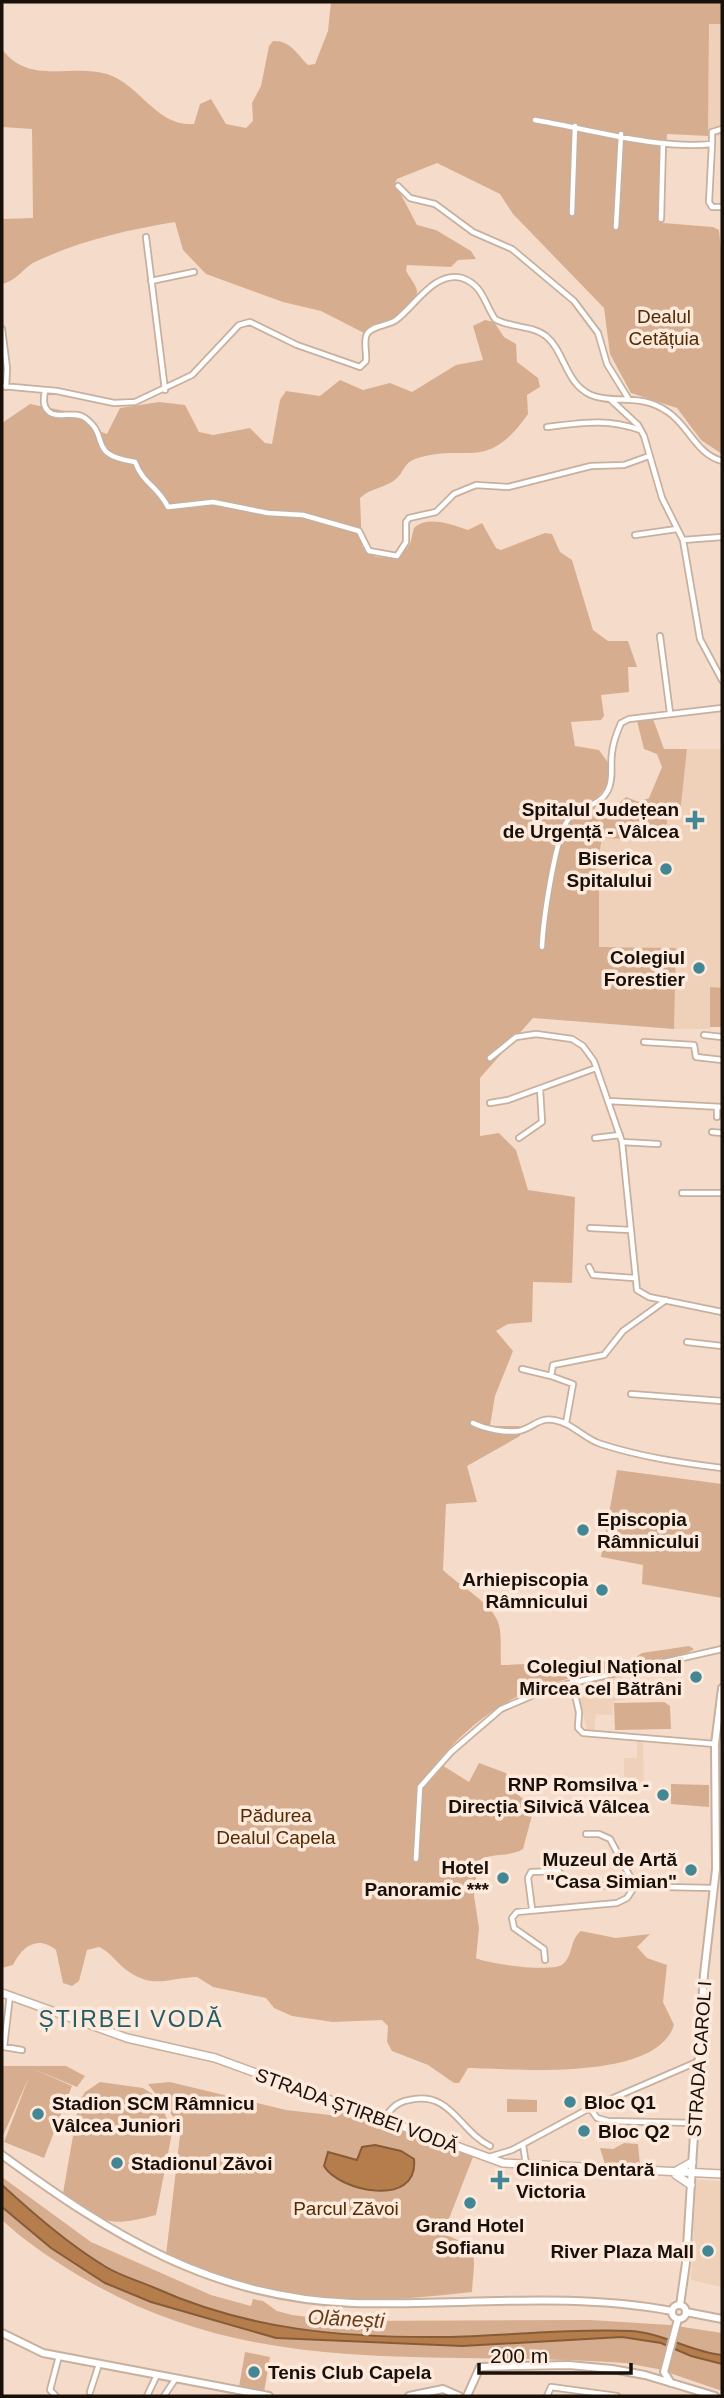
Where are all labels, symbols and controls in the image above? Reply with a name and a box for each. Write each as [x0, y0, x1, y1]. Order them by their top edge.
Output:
park label: Dealul Cetățuia [629, 306, 700, 349]
place label: Spitalul Județean de Urgență - Vâlcea [503, 799, 679, 842]
marker: Spitalul Județean de Urgență - Vâlcea [685, 810, 705, 830]
place label: Biserica Spitalului [567, 848, 652, 891]
marker: Biserica Spitalului [658, 861, 674, 877]
place label: Colegiul Forestier [604, 947, 686, 990]
marker: Colegiul Forestier [691, 960, 707, 976]
place label: Episcopia Râmnicului [597, 1509, 699, 1552]
marker: Episcopia Râmnicului [575, 1522, 591, 1538]
place label: Arhiepiscopia Râmnicului [462, 1569, 588, 1612]
marker: Arhiepiscopia Râmnicului [594, 1582, 610, 1598]
place label: Colegiul Național Mircea cel Bătrâni [519, 1656, 682, 1699]
marker: Colegiul Național Mircea cel Bătrâni [688, 1669, 704, 1685]
place label: RNP Romsilva - Direcția Silvică Vâlcea [448, 1774, 649, 1817]
marker: RNP Romsilva - Direcția Silvică Vâlcea [655, 1787, 671, 1803]
park label: Pădurea Dealul Capela [216, 1805, 336, 1848]
place label: Muzeul de Artă "Casa Simian" [543, 1849, 677, 1892]
place label: Hotel Panoramic *** [364, 1857, 490, 1900]
marker: Muzeul de Artă "Casa Simian" [683, 1862, 699, 1878]
marker: Hotel Panoramic *** [495, 1870, 511, 1886]
street label: STRADA CAROL I [684, 1980, 715, 2138]
district label: ȘTIRBEI VODĂ [38, 2006, 224, 2032]
street label: STRADA ȘTIRBEI VODĂ [253, 2064, 461, 2157]
place label: Bloc Q1 [584, 2092, 656, 2113]
place label: Stadion SCM Râmnicu Vâlcea Juniori [52, 2093, 255, 2136]
marker: Bloc Q1 [562, 2094, 578, 2110]
marker: Stadion SCM Râmnicu Vâlcea Juniori [30, 2106, 46, 2122]
place label: Bloc Q2 [598, 2121, 670, 2142]
marker: Bloc Q2 [576, 2123, 592, 2139]
place label: Stadionul Zăvoi [131, 2153, 272, 2174]
marker: Stadionul Zăvoi [109, 2155, 125, 2171]
place label: Clinica Dentară Victoria [516, 2159, 655, 2202]
marker: Clinica Dentară Victoria [490, 2170, 510, 2190]
marker: Grand Hotel Sofianu [462, 2195, 478, 2211]
park label: Parcul Zăvoi [293, 2198, 399, 2219]
place label: Grand Hotel Sofianu [416, 2215, 524, 2258]
place label: River Plaza Mall [550, 2241, 694, 2262]
marker: River Plaza Mall [700, 2243, 716, 2259]
water label: Olănești [307, 2305, 386, 2332]
scale bar [479, 2332, 631, 2376]
text: 200 m [490, 2344, 548, 2367]
place label: Tenis Club Capela [268, 2362, 432, 2383]
marker: Tenis Club Capela [246, 2364, 262, 2380]

